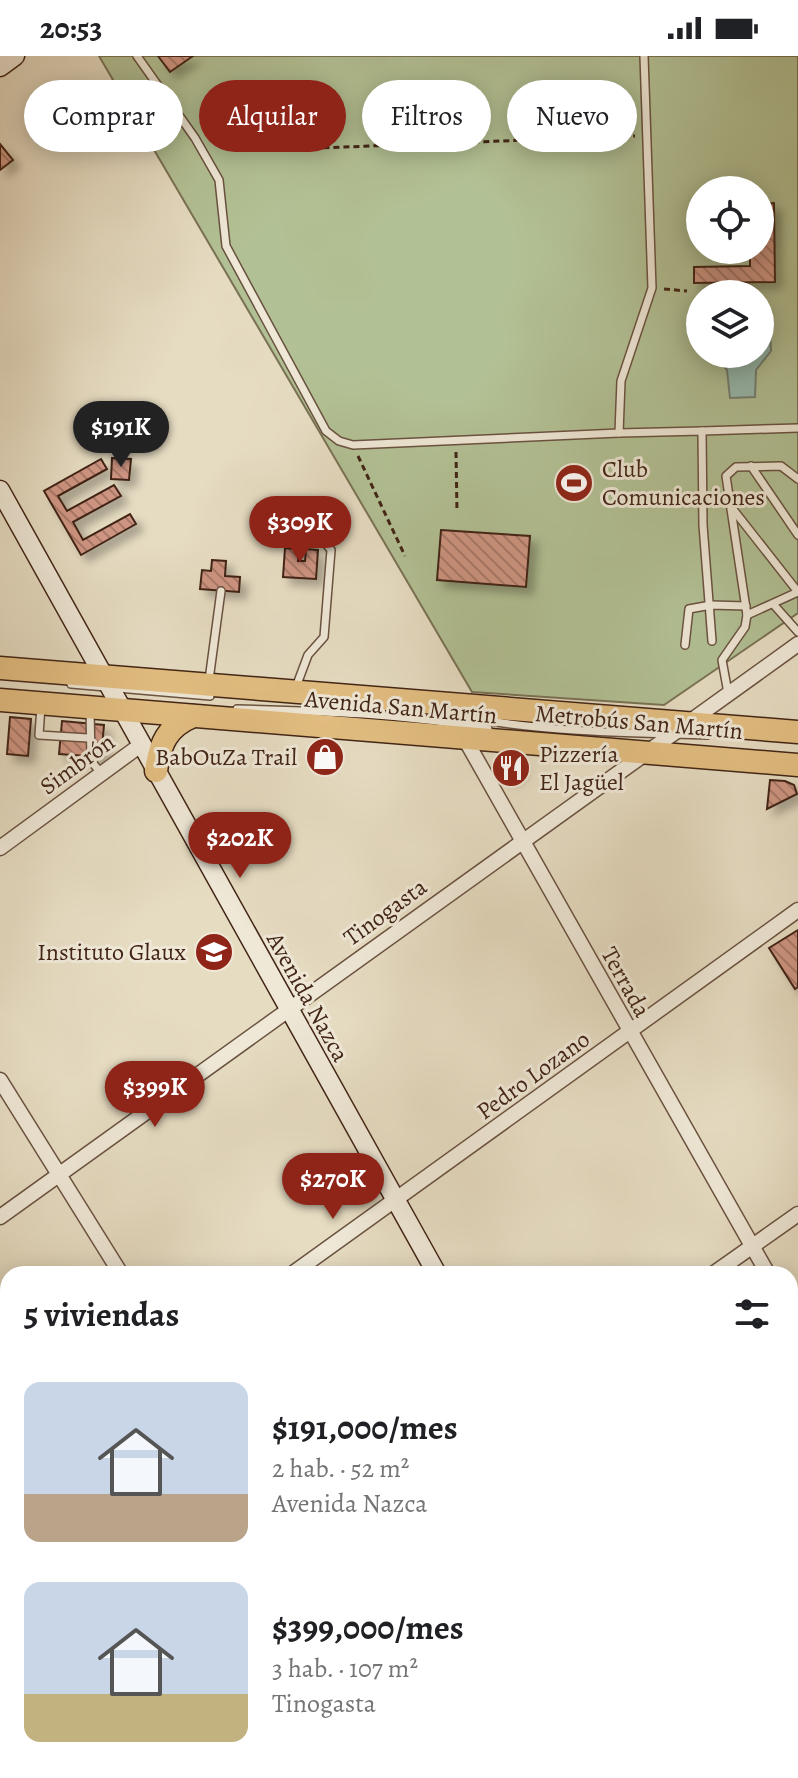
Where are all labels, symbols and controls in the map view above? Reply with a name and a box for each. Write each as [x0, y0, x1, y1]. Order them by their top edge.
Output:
text: 20:53 [40, 8, 102, 48]
chip: Comprar [24, 80, 183, 152]
chip: Alquilar [199, 80, 346, 152]
chip: Filtros [362, 80, 491, 152]
chip: Nuevo [507, 80, 637, 152]
map controls [686, 176, 774, 368]
button: locate [686, 176, 774, 264]
button: layers [686, 280, 774, 368]
pin: $191K [65, 401, 177, 469]
text: $191K [91, 409, 151, 444]
place label: Club Comunicaciones [602, 453, 765, 513]
sports icon: Club Comunicaciones [553, 462, 595, 504]
pin: $309K [244, 496, 356, 564]
text: $309K [267, 504, 333, 539]
street label: Avenida San Martín [302, 683, 499, 731]
street label: Metrobús San Martín [534, 697, 744, 747]
street label: Simbrón [33, 726, 121, 802]
shop icon: BabOuZa Trail [304, 736, 346, 778]
place label: Pizzería El Jagüel [539, 738, 624, 798]
place label: BabOuZa Trail [155, 741, 297, 773]
restaurant icon: Pizzería El Jagüel [490, 747, 532, 789]
pin: $202K [184, 812, 296, 880]
text: $202K [206, 820, 274, 855]
street label: Tinogasta [337, 870, 434, 953]
street label: Avenida Nazca [259, 926, 357, 1068]
school or university icon: Instituto Glaux [193, 931, 235, 973]
place label: Instituto Glaux [37, 936, 187, 968]
street label: Terrada [594, 941, 659, 1024]
street label: Pedro Lozano [470, 1023, 596, 1127]
pin: $399K [99, 1061, 211, 1129]
text: $399K [123, 1069, 187, 1104]
pin: $270K [277, 1153, 389, 1221]
text: $270K [300, 1161, 366, 1196]
text: 5 viviendas [24, 1291, 179, 1338]
icon: filters [730, 1292, 774, 1336]
text: $191,000/mes [272, 1404, 458, 1451]
icon: home [88, 1414, 184, 1510]
text: 2 hab. · 52 m² [272, 1451, 409, 1486]
text: Avenida Nazca [272, 1486, 427, 1521]
text: $399,000/mes [272, 1604, 464, 1651]
icon: home [88, 1614, 184, 1710]
text: 3 hab. · 107 m² [272, 1651, 418, 1686]
text: Tinogasta [272, 1686, 376, 1721]

